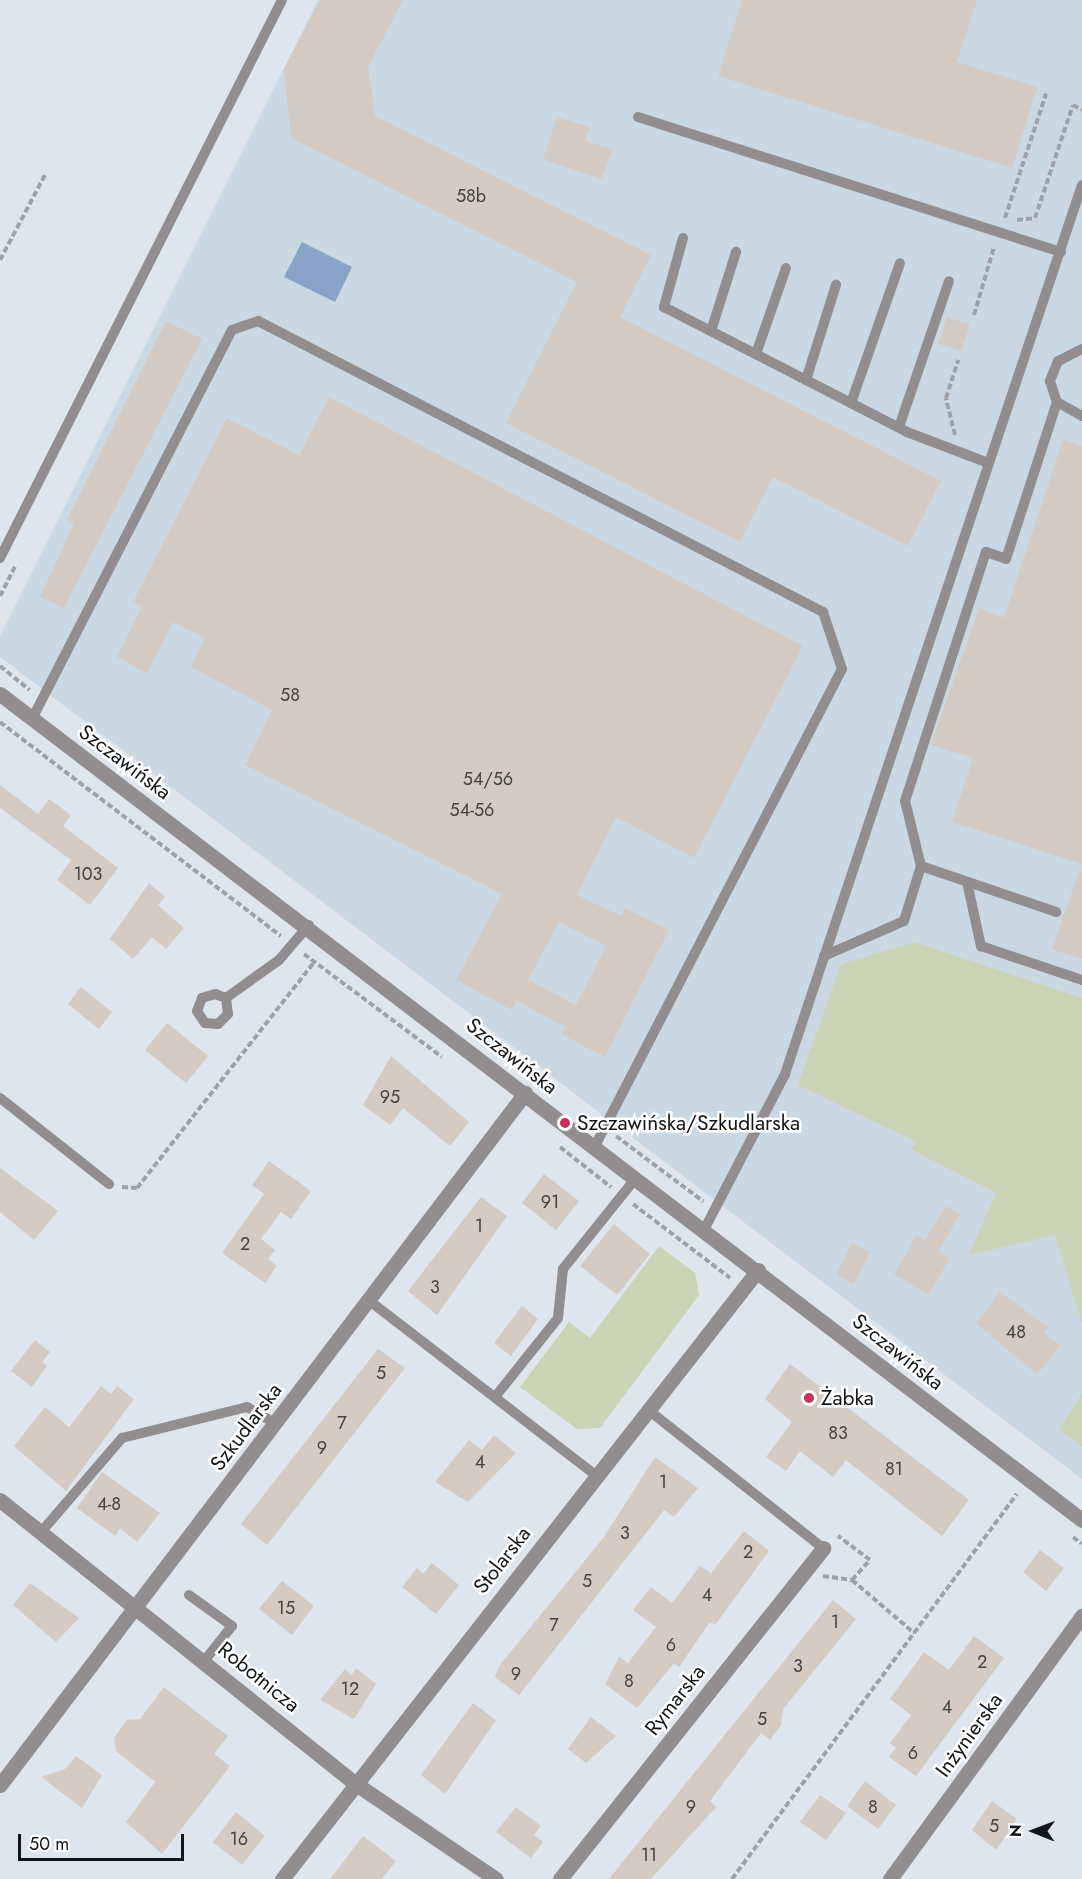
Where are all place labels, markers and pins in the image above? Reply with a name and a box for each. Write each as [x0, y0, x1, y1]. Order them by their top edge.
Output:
place label: Szczawińska/Szkudlarska [577, 1110, 800, 1136]
marker: Szczawińska/Szkudlarska [558, 1116, 572, 1130]
place label: Żabka [821, 1385, 874, 1411]
marker: Żabka [802, 1391, 816, 1405]

